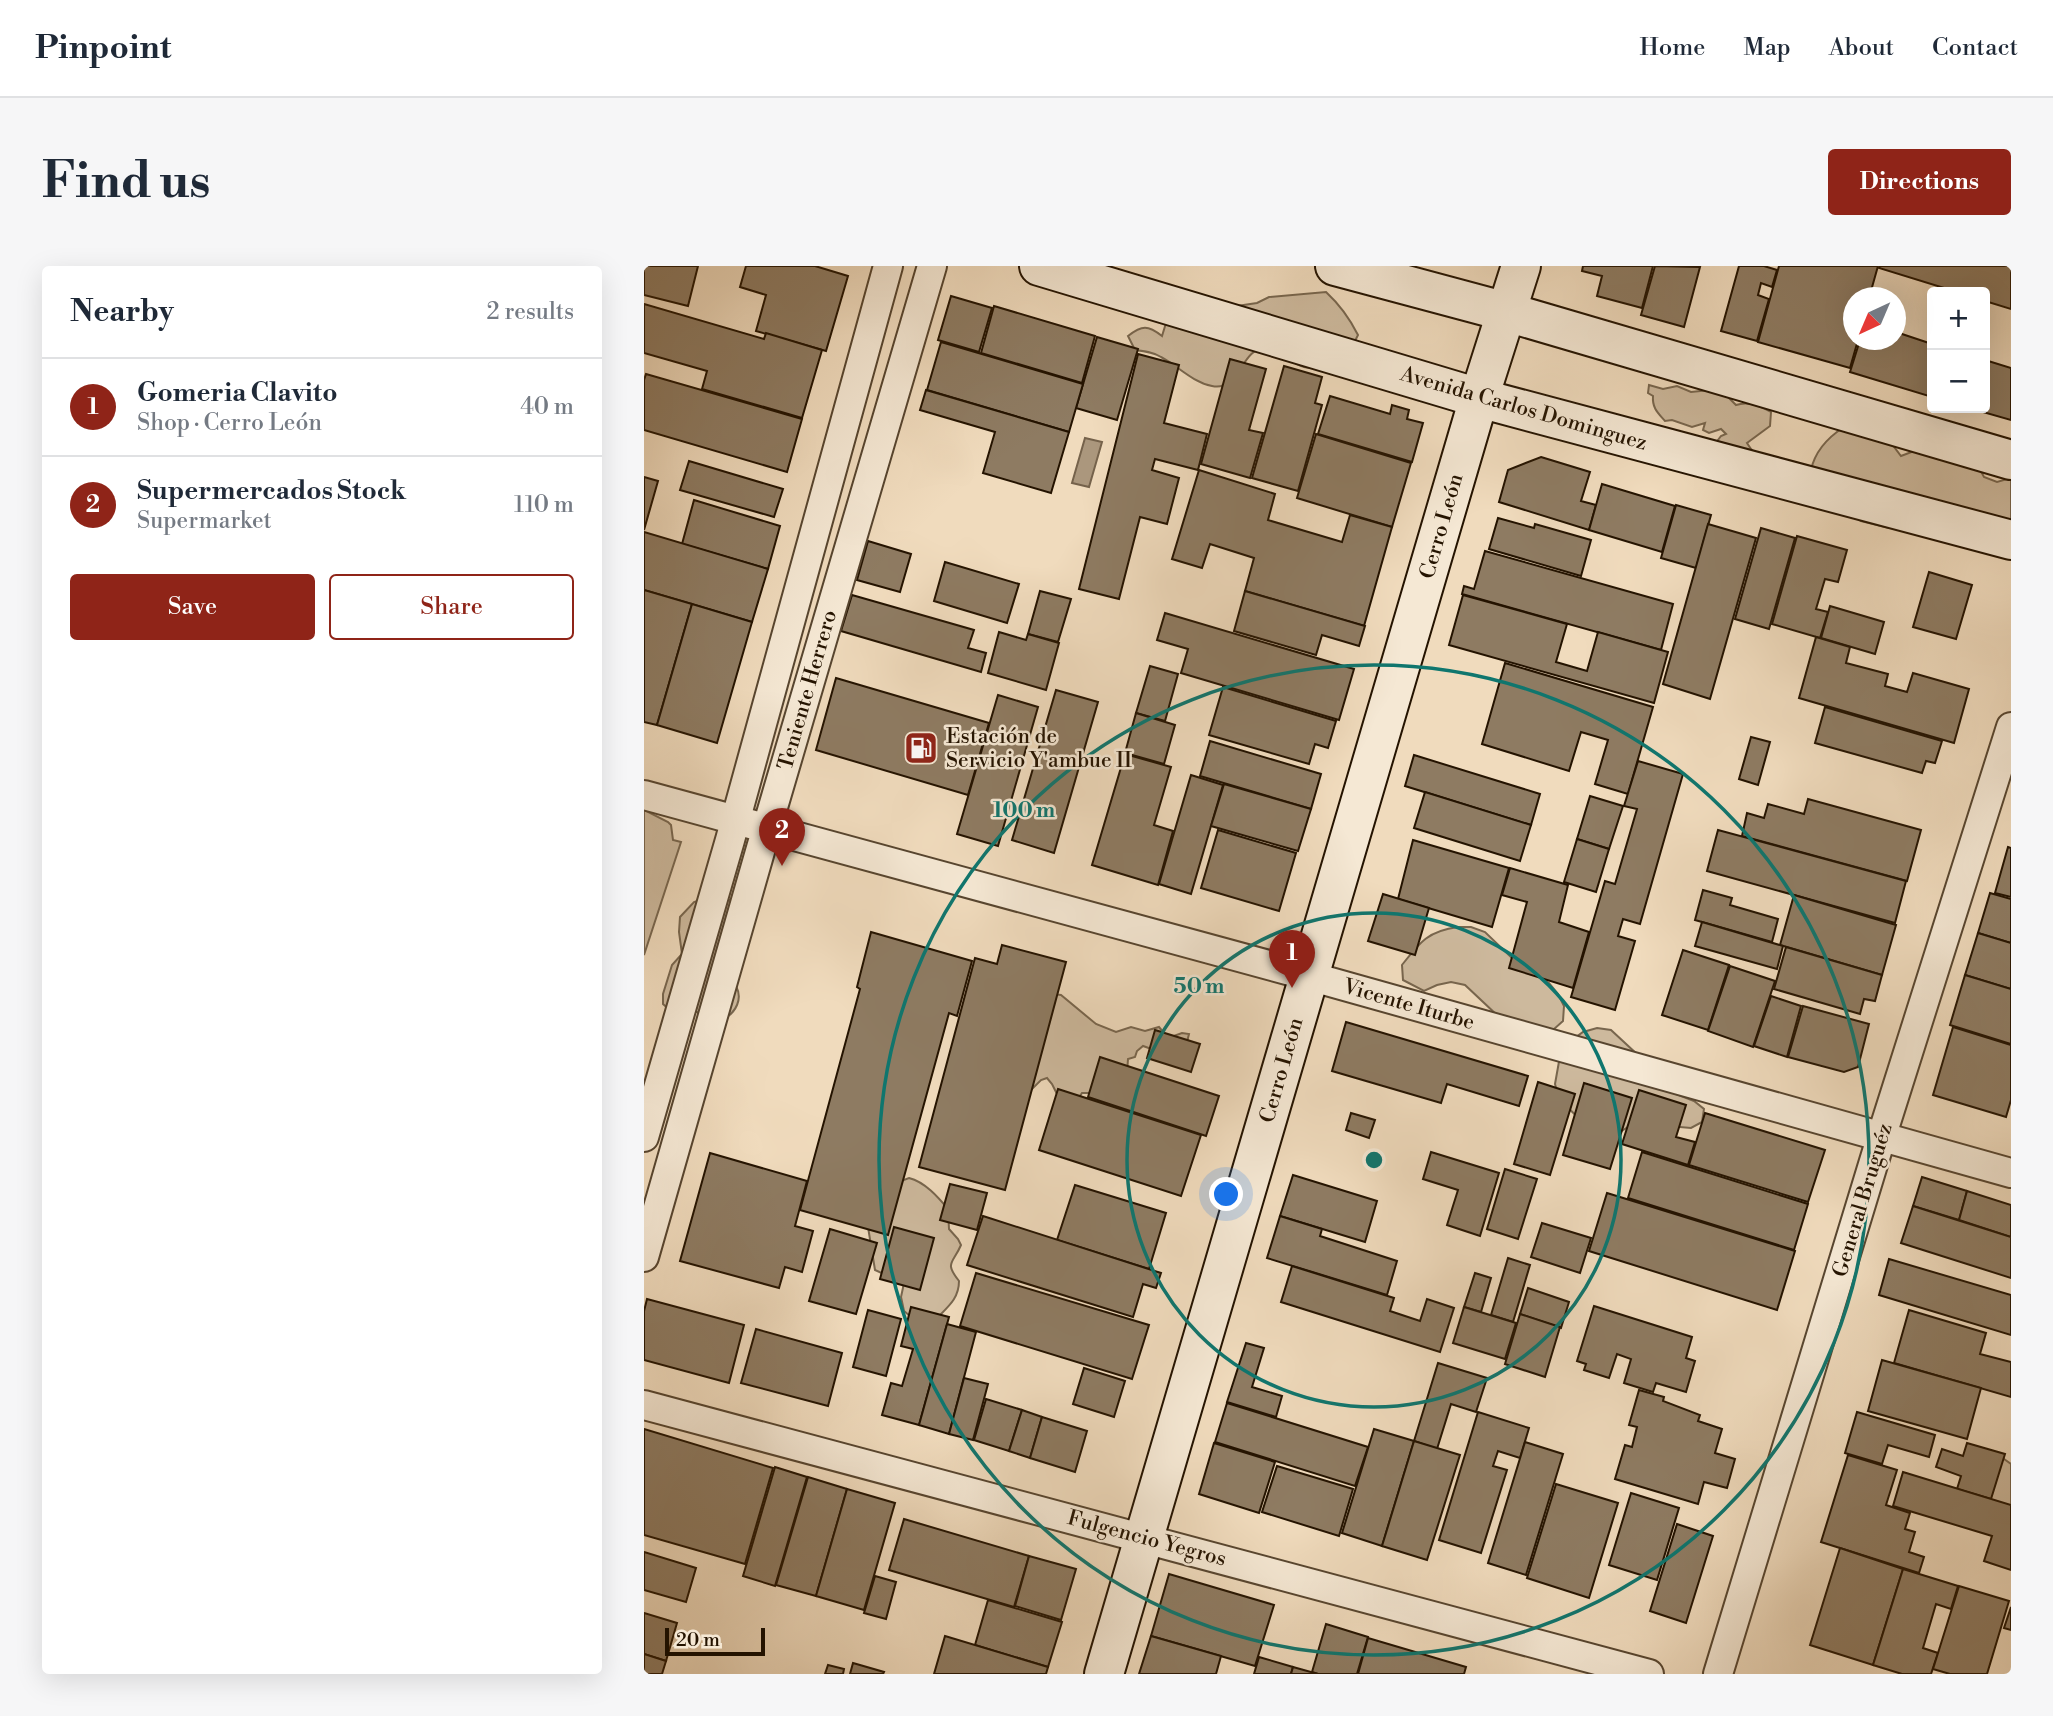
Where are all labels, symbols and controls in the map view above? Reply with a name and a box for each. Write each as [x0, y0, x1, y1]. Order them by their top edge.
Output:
text: Pinpoint [35, 28, 172, 69]
text: Home [1640, 33, 1705, 63]
text: Map [1743, 33, 1791, 63]
text: About [1829, 33, 1894, 63]
text: Contact [1932, 33, 2018, 63]
button: Directions [1828, 149, 2011, 215]
text: Find us [42, 152, 211, 213]
north arrow [1843, 287, 1906, 350]
map controls [1927, 287, 1990, 413]
button: + [1927, 287, 1990, 350]
text: Nearby [70, 293, 174, 331]
text: 2 results [487, 298, 574, 326]
button: − [1927, 350, 1990, 413]
street label: Avenida Carlos Dominguez [1396, 361, 1650, 457]
text: Gomeria Clavito [137, 377, 337, 409]
text: 1 [87, 393, 99, 421]
text: 40 m [520, 393, 574, 421]
text: Shop · Cerro León [137, 409, 322, 437]
street label: Cerro León [1415, 470, 1470, 582]
text: Supermercados Stock [137, 475, 406, 507]
text: 2 [86, 491, 100, 519]
text: 110 m [514, 491, 574, 519]
text: Supermarket [137, 507, 272, 535]
button: Save [70, 574, 315, 640]
button: Share [329, 574, 574, 640]
street label: Teniente Herrero [773, 607, 843, 773]
place label: Estación de Servicio Y'ambue II [946, 724, 1132, 774]
fuel station icon: Estación de Servicio Y'ambue II [902, 729, 940, 767]
text: 100 m [993, 798, 1055, 824]
pin: 2 [759, 808, 805, 866]
pin: 1 [1269, 930, 1315, 988]
text: 50 m [1174, 974, 1224, 1000]
street label: Vicente Iturbe [1339, 974, 1477, 1036]
street label: Cerro León [1255, 1014, 1310, 1126]
street label: General Bruguéz [1827, 1120, 1899, 1280]
centre of rings [1362, 1148, 1386, 1172]
your location [1209, 1177, 1243, 1211]
street label: Fulgencio Yegros [1064, 1505, 1229, 1573]
scale bar [665, 1625, 765, 1657]
text: 20 m [676, 1628, 720, 1652]

